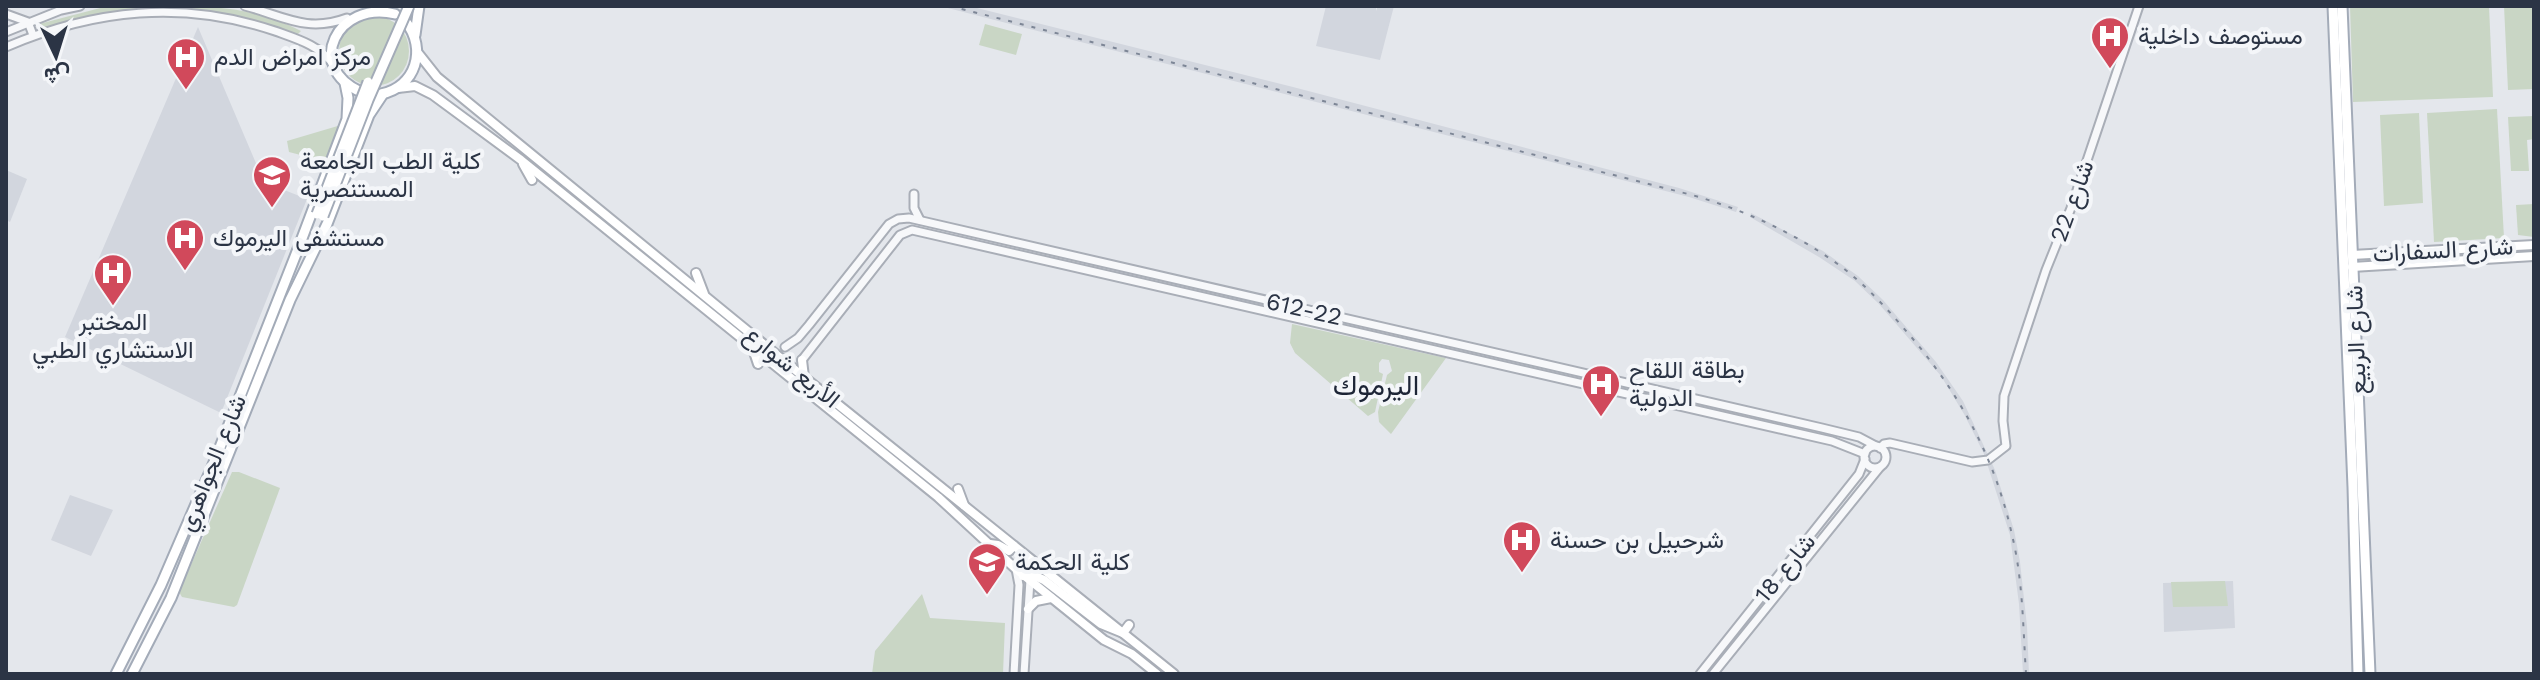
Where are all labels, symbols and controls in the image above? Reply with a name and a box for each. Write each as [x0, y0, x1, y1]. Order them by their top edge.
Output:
hospital icon: مستوصف داخلية [2089, 15, 2131, 70]
north arrow [16, 16, 96, 96]
place label: مستوصف داخلية [2138, 22, 2303, 51]
hospital icon: مركز امراض الدم [165, 36, 207, 91]
place label: مركز امراض الدم [214, 43, 371, 73]
text: ش [43, 61, 71, 89]
place label: كلية الطب الجامعة المستنصرية [300, 147, 481, 204]
school or university icon: كلية الطب الجامعة المستنصرية [251, 154, 293, 209]
street label: شارع 22 [2044, 157, 2101, 246]
hospital icon: مستشفى اليرموك [164, 217, 206, 272]
place label: مستشفى اليرموك [213, 224, 385, 253]
street label: شارع السفارات [2372, 232, 2514, 270]
hospital icon: المختبر الاستشاري الطبي [92, 252, 134, 307]
street label: شارع الربيع [2340, 285, 2375, 395]
street label: 612-22 [1263, 287, 1345, 331]
place label: المختبر الاستشاري الطبي [32, 308, 194, 369]
street label: الأربع شوارع [737, 320, 845, 416]
place label: بطاقة اللقاح الدولية [1629, 356, 1745, 413]
hospital icon: بطاقة اللقاح الدولية [1580, 363, 1622, 418]
district label: اليرموك [1333, 369, 1419, 403]
street label: شارع الجواهري [172, 391, 257, 537]
hospital icon: شرحبيل بن حسنة [1501, 519, 1543, 574]
place label: شرحبيل بن حسنة [1550, 526, 1724, 555]
street label: شارع 18 [1749, 528, 1823, 609]
school or university icon: كلية الحكمة [966, 541, 1008, 596]
place label: كلية الحكمة [1015, 548, 1130, 576]

